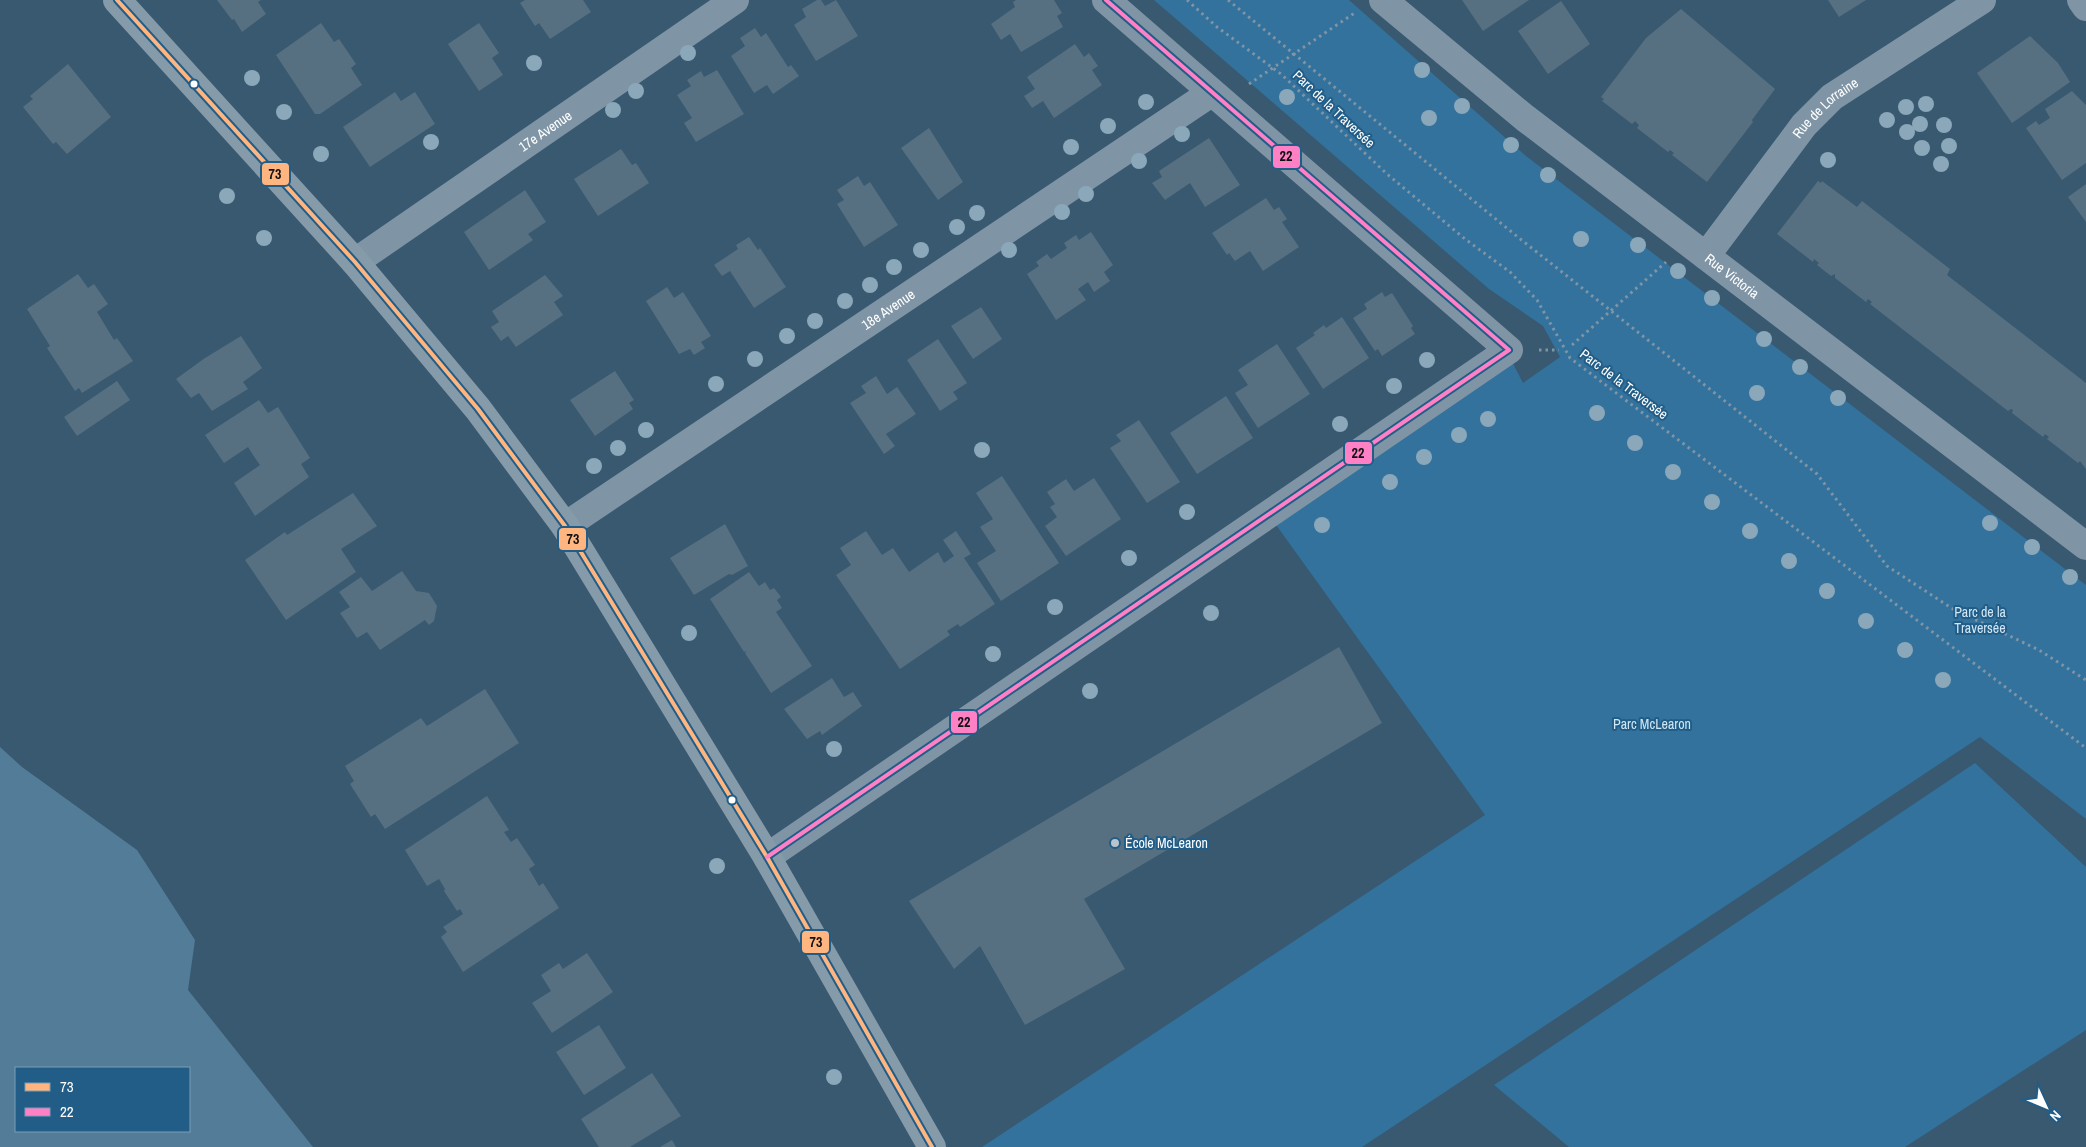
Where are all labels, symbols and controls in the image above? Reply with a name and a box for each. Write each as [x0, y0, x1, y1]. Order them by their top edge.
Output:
street label: Parc de la Traversée [1289, 66, 1379, 152]
street label: Rue de Lorraine [1788, 74, 1862, 142]
unlabelled marker [189, 79, 199, 89]
street label: 17e Avenue [515, 106, 575, 155]
line badge: 22 [1272, 145, 1301, 169]
text: 22 [1280, 147, 1292, 165]
line badge: 73 [261, 162, 290, 186]
text: 73 [269, 165, 281, 183]
street label: Rue Victoria [1701, 249, 1763, 303]
street label: 18e Avenue [858, 285, 918, 334]
street label: Parc de la Traversée [1576, 345, 1672, 423]
line badge: 22 [1344, 441, 1373, 465]
text: 22 [1352, 444, 1364, 462]
line badge: 73 [558, 527, 587, 551]
text: 73 [567, 530, 579, 548]
park label: Parc de la Traversée [1954, 603, 2006, 637]
line badge: 22 [950, 710, 978, 734]
text: 22 [958, 713, 970, 731]
park label: Parc McLearon [1613, 715, 1691, 733]
unlabelled marker [727, 795, 737, 805]
place label: École McLearon [1125, 834, 1208, 852]
marker: École McLearon [1109, 837, 1121, 849]
line badge: 73 [801, 930, 830, 954]
text: 73 [810, 933, 822, 951]
legend [15, 1067, 190, 1132]
text: 73 [60, 1076, 74, 1097]
north arrow [2021, 1082, 2071, 1132]
text: 22 [60, 1101, 74, 1122]
text: N [2046, 1107, 2065, 1125]

